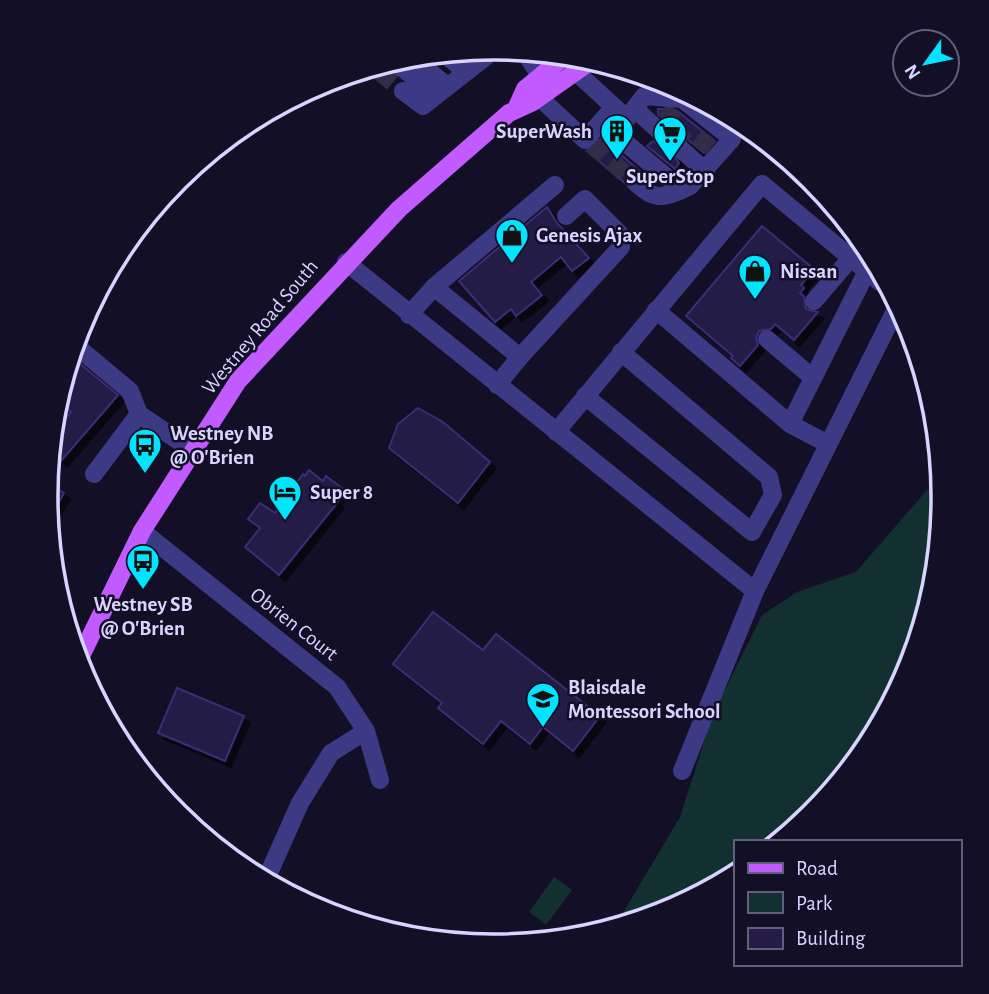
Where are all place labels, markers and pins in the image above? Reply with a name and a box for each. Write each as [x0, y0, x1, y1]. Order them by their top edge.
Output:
building icon: SuperWash [598, 112, 636, 161]
supermarket icon: SuperStop [651, 114, 689, 163]
place label: SuperWash [496, 121, 592, 142]
place label: SuperStop [626, 166, 714, 187]
shop icon: Genesis Ajax [493, 216, 531, 265]
place label: Genesis Ajax [536, 225, 643, 246]
shop icon: Nissan [736, 252, 774, 301]
place label: Nissan [780, 261, 837, 282]
place label: Westney NB @ O'Brien [170, 423, 273, 468]
bus stop icon: Westney NB @ O'Brien [126, 426, 164, 475]
hotel icon: Super 8 [266, 473, 304, 522]
place label: Super 8 [310, 482, 373, 503]
bus stop icon: Westney SB @ O'Brien [124, 542, 162, 591]
place label: Westney SB @ O'Brien [93, 594, 193, 639]
place label: Blaisdale Montessori School [568, 677, 721, 722]
school or university icon: Blaisdale Montessori School [524, 680, 562, 729]

